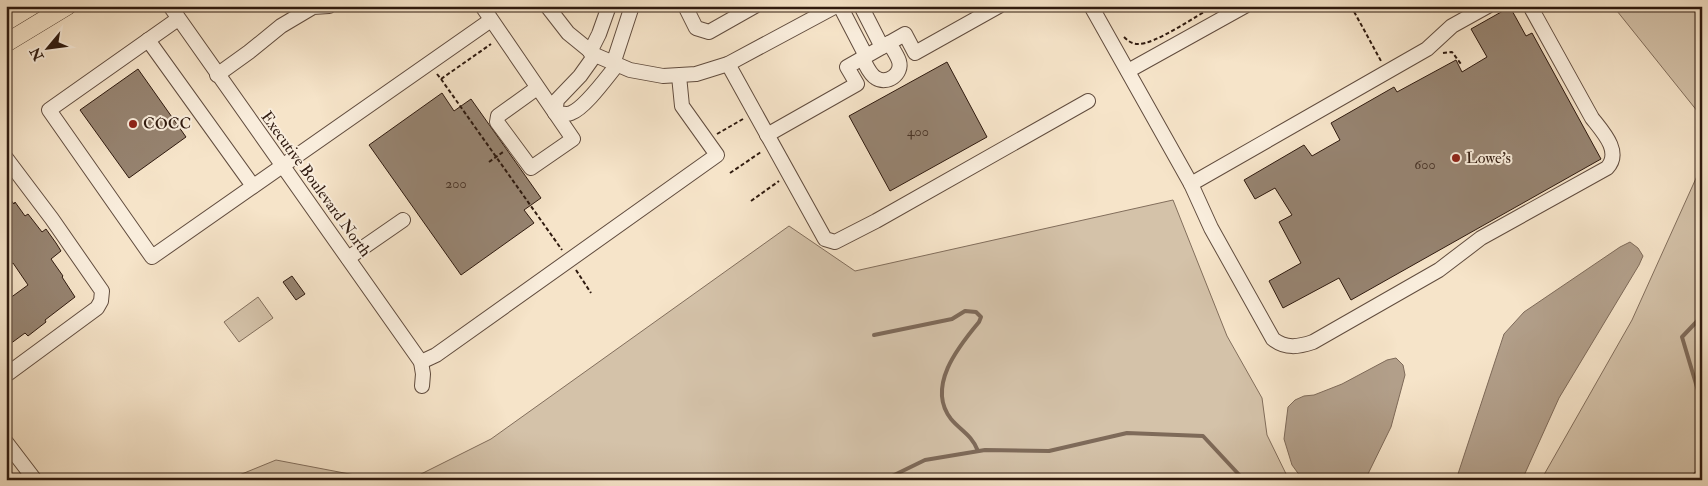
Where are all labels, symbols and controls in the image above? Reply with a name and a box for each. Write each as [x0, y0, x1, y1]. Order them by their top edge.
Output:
north arrow [22, 22, 72, 72]
text: N [26, 44, 48, 65]
street label: Executive Boulevard North [256, 107, 376, 261]
place label: COCC [143, 114, 191, 134]
marker: COCC [127, 118, 139, 130]
house number: 400 [907, 123, 929, 140]
place label: Lowe's [1466, 148, 1511, 168]
marker: Lowe's [1450, 152, 1462, 164]
house number: 600 [1414, 156, 1436, 173]
house number: 200 [445, 175, 467, 192]

